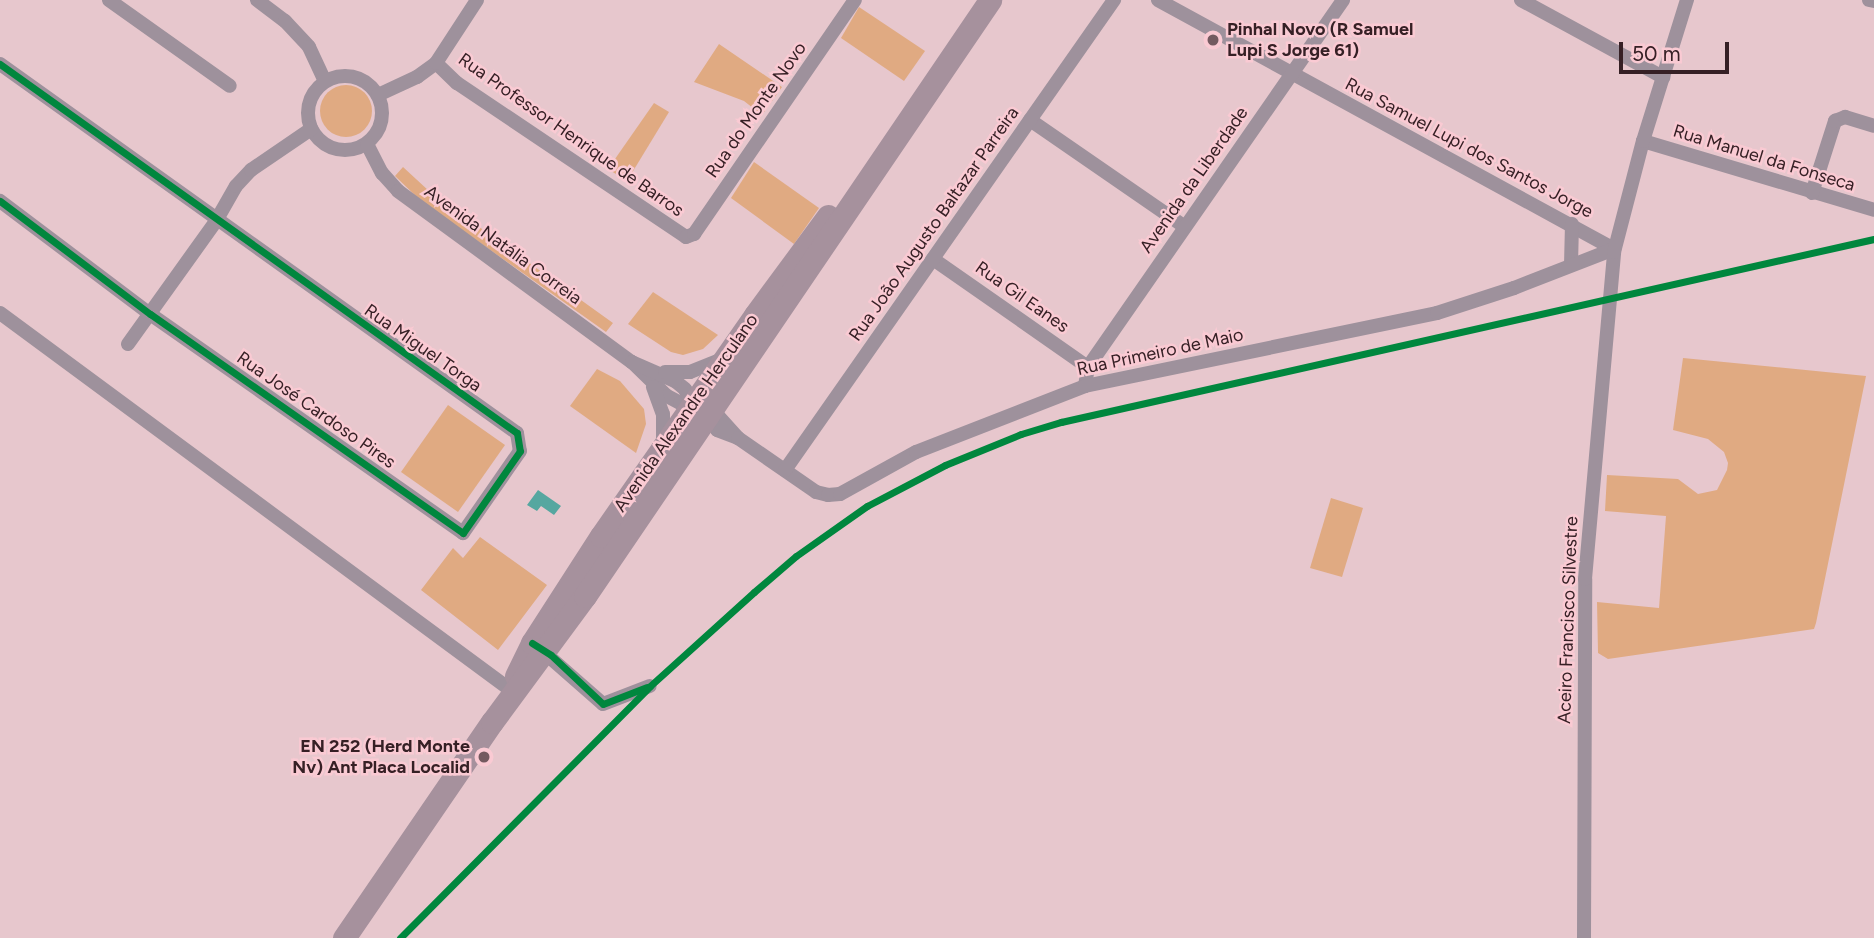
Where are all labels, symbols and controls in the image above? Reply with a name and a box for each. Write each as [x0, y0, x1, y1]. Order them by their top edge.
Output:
place label: Pinhal Novo (R Samuel Lupi S Jorge 61) [1227, 19, 1413, 61]
scale bar [1622, 28, 1732, 72]
marker: Pinhal Novo (R Samuel Lupi S Jorge 61) [1205, 32, 1221, 48]
street label: Rua do Monte Novo [701, 38, 811, 182]
text: 50 m [1632, 41, 1681, 66]
street label: Rua Professor Henrique de Barros [454, 49, 688, 221]
street label: Rua Samuel Lupi dos Santos Jorge [1341, 73, 1597, 223]
street label: Rua João Augusto Baltazar Parreira [845, 103, 1023, 345]
street label: Avenida da Liberdade [1135, 103, 1253, 257]
street label: Rua Manuel da Fonseca [1670, 120, 1858, 196]
street label: Avenida Natália Correia [420, 181, 586, 309]
street label: Rua Gil Eanes [971, 257, 1073, 337]
street label: Rua Miguel Torga [360, 299, 486, 397]
street label: Avenida Alexandre Herculano [609, 310, 763, 516]
street label: Rua Primeiro de Maio [1075, 324, 1245, 380]
street label: Rua José Cardoso Pires [233, 347, 399, 473]
street label: Aceiro Francisco Silvestre [1554, 516, 1582, 724]
place label: EN 252 (Herd Monte Nv) Ant Placa Localid [292, 736, 470, 778]
marker: EN 252 (Herd Monte Nv) Ant Placa Localid [476, 749, 492, 765]

